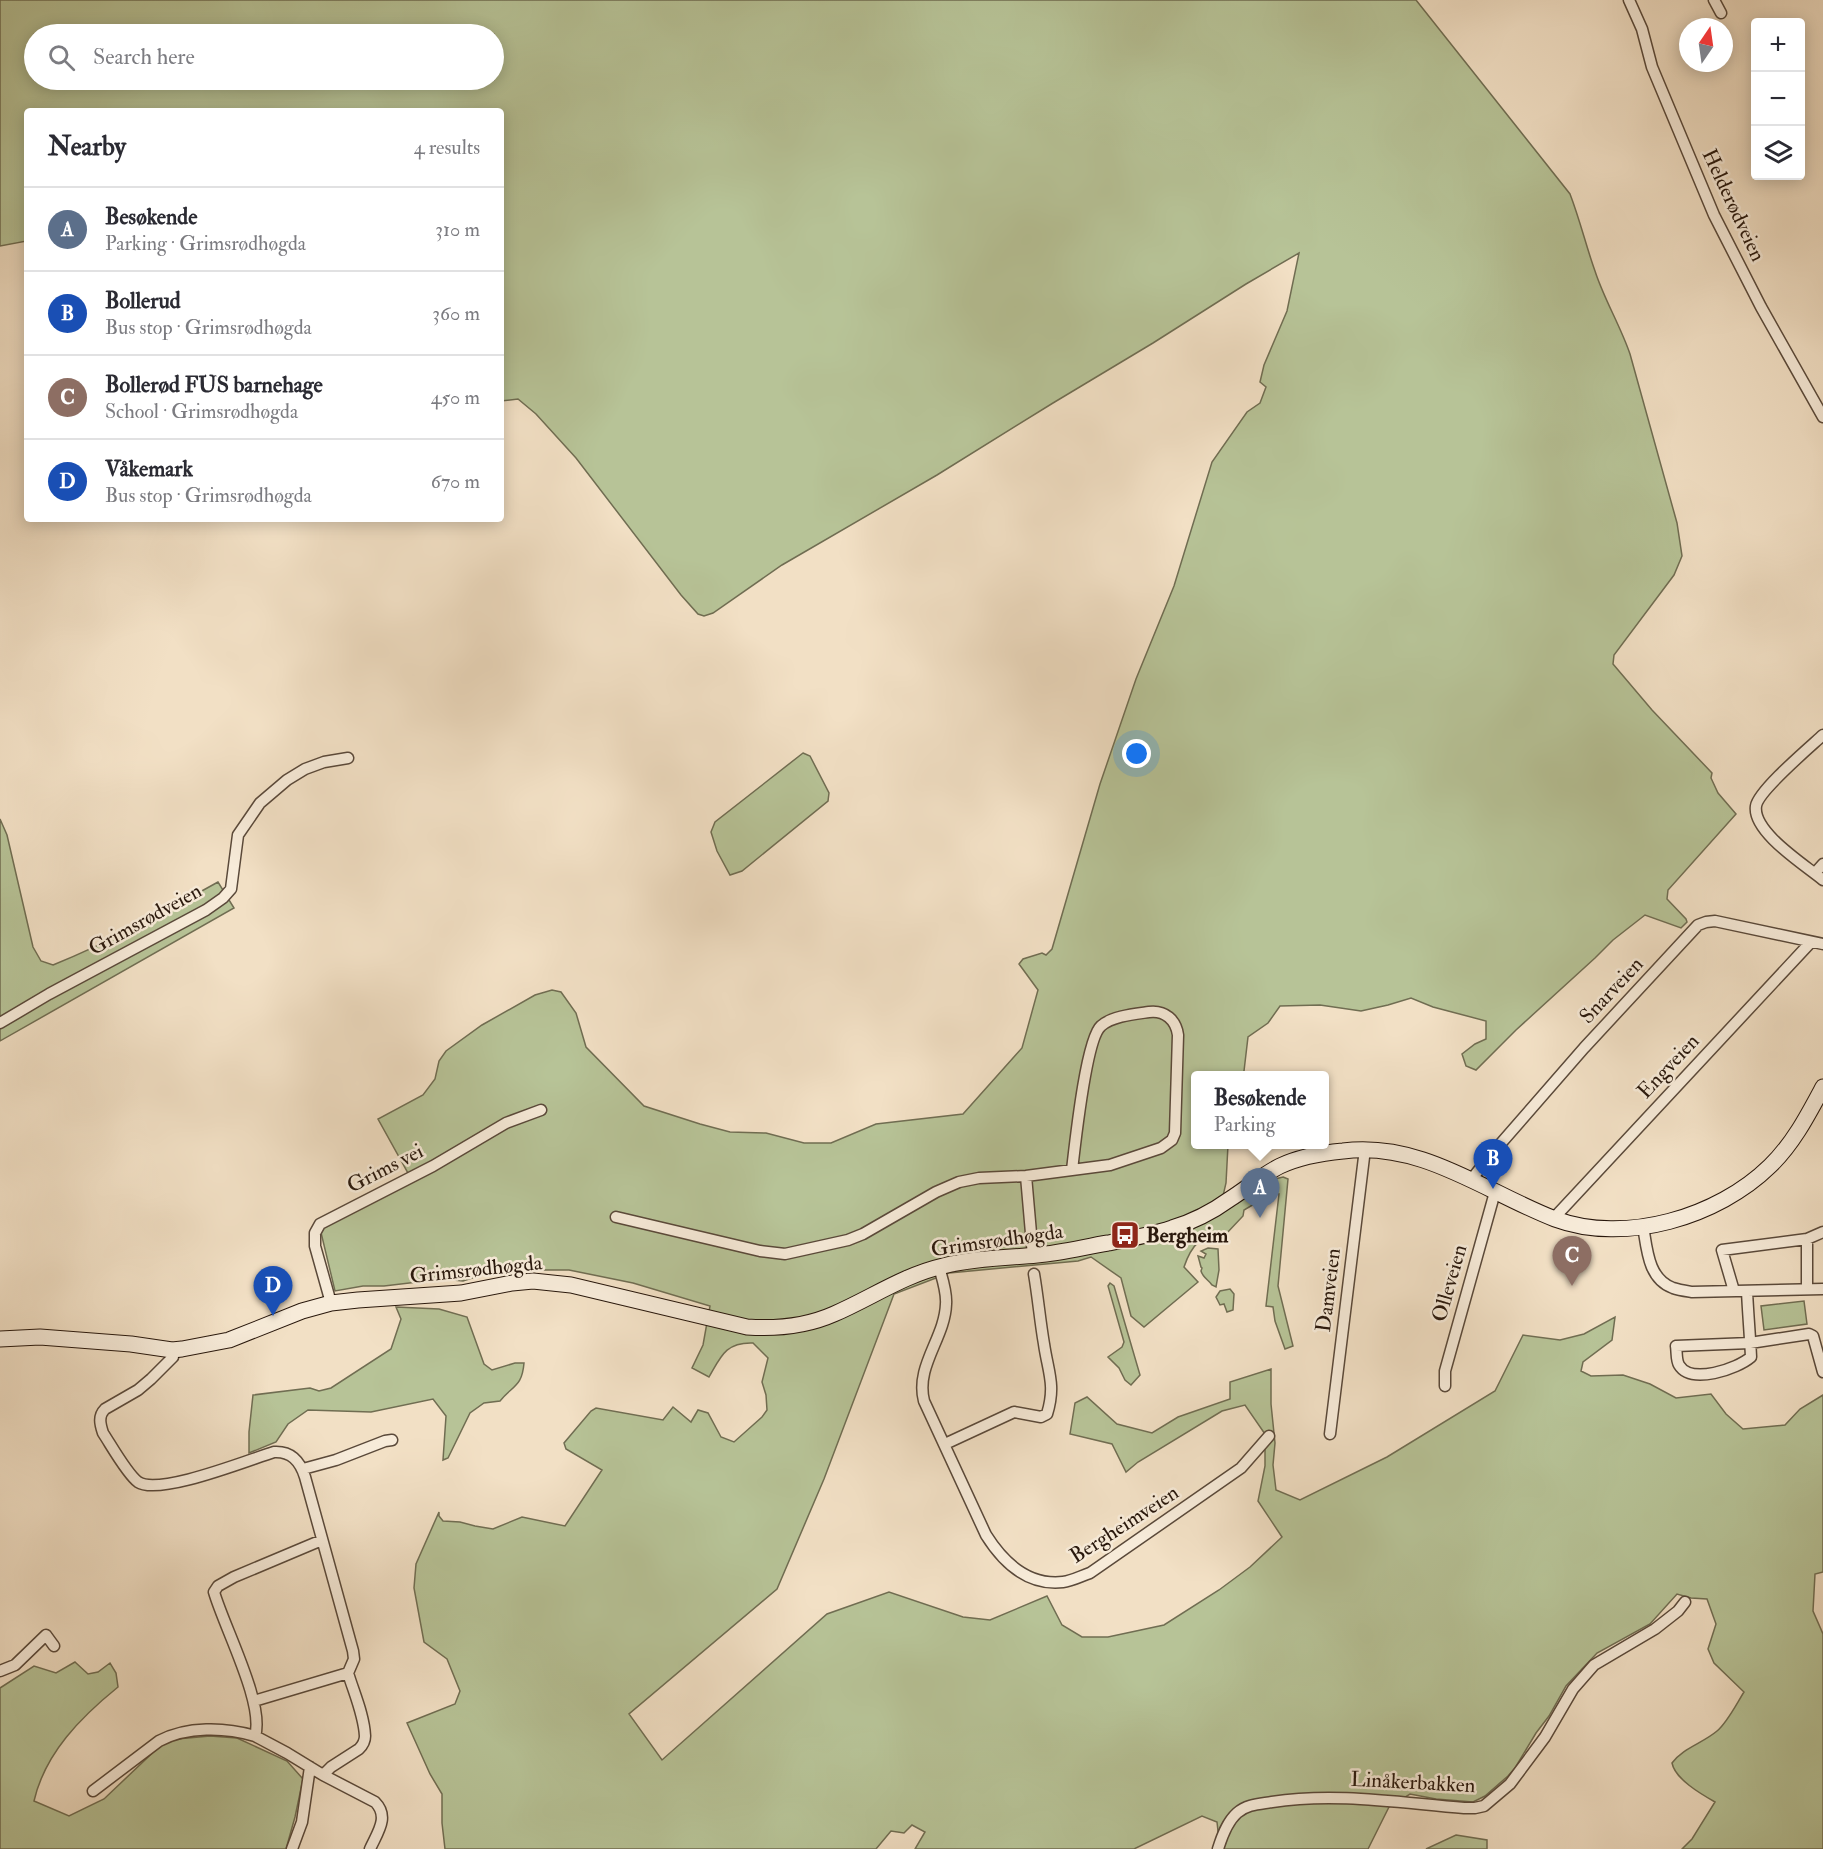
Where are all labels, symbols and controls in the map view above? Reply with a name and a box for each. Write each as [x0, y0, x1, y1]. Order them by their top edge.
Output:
north arrow [1679, 18, 1733, 72]
map controls [1751, 18, 1805, 180]
button: + [1751, 18, 1805, 72]
search box [24, 24, 504, 90]
icon: search [45, 41, 78, 74]
text: Search here [93, 43, 195, 71]
button: − [1751, 72, 1805, 126]
button: layers [1751, 126, 1805, 180]
text: Nearby [48, 131, 126, 163]
text: 4 results [414, 135, 480, 160]
street label: Helderødveien [1696, 145, 1771, 266]
text: Besøkende [105, 203, 197, 231]
text: A [61, 217, 74, 242]
text: 310 m [435, 217, 480, 242]
text: Parking · Grimsrødhøgda [105, 231, 306, 256]
text: Bollerud [105, 287, 181, 315]
text: B [61, 301, 74, 326]
text: 360 m [432, 301, 480, 326]
text: Bus stop · Grimsrødhøgda [105, 315, 312, 340]
text: Bollerød FUS barnehage [105, 371, 323, 399]
text: C [60, 385, 75, 410]
text: 450 m [431, 385, 480, 410]
text: School · Grimsrødhøgda [105, 399, 298, 424]
text: Våkemark [105, 455, 193, 483]
text: D [59, 469, 76, 494]
text: 670 m [431, 469, 480, 494]
text: Bus stop · Grimsrødhøgda [105, 483, 312, 508]
your location [1122, 739, 1151, 768]
street label: Grimsrødveien [84, 877, 207, 962]
street label: Snarveien [1574, 951, 1649, 1030]
street label: Engveien [1631, 1028, 1705, 1105]
popup [1191, 1071, 1329, 1149]
text: Besøkende [1214, 1084, 1306, 1112]
text: Parking [1214, 1112, 1276, 1137]
street label: Grims vei [342, 1138, 428, 1199]
pin: B [1474, 1140, 1512, 1189]
pin: A [1240, 1168, 1280, 1218]
street label: Grimsrødhøgda [929, 1218, 1065, 1263]
bus stop icon: Bergheim [1109, 1219, 1141, 1251]
place label: Bergheim [1146, 1222, 1229, 1249]
pin: C [1552, 1236, 1592, 1286]
street label: Olleveien [1426, 1241, 1473, 1325]
street label: Damveien [1310, 1246, 1347, 1334]
street label: Grimsrødhøgda [408, 1249, 544, 1290]
pin: D [254, 1266, 292, 1316]
street label: Bergheimveien [1065, 1479, 1184, 1570]
street label: Linåkerbakken [1350, 1766, 1476, 1799]

